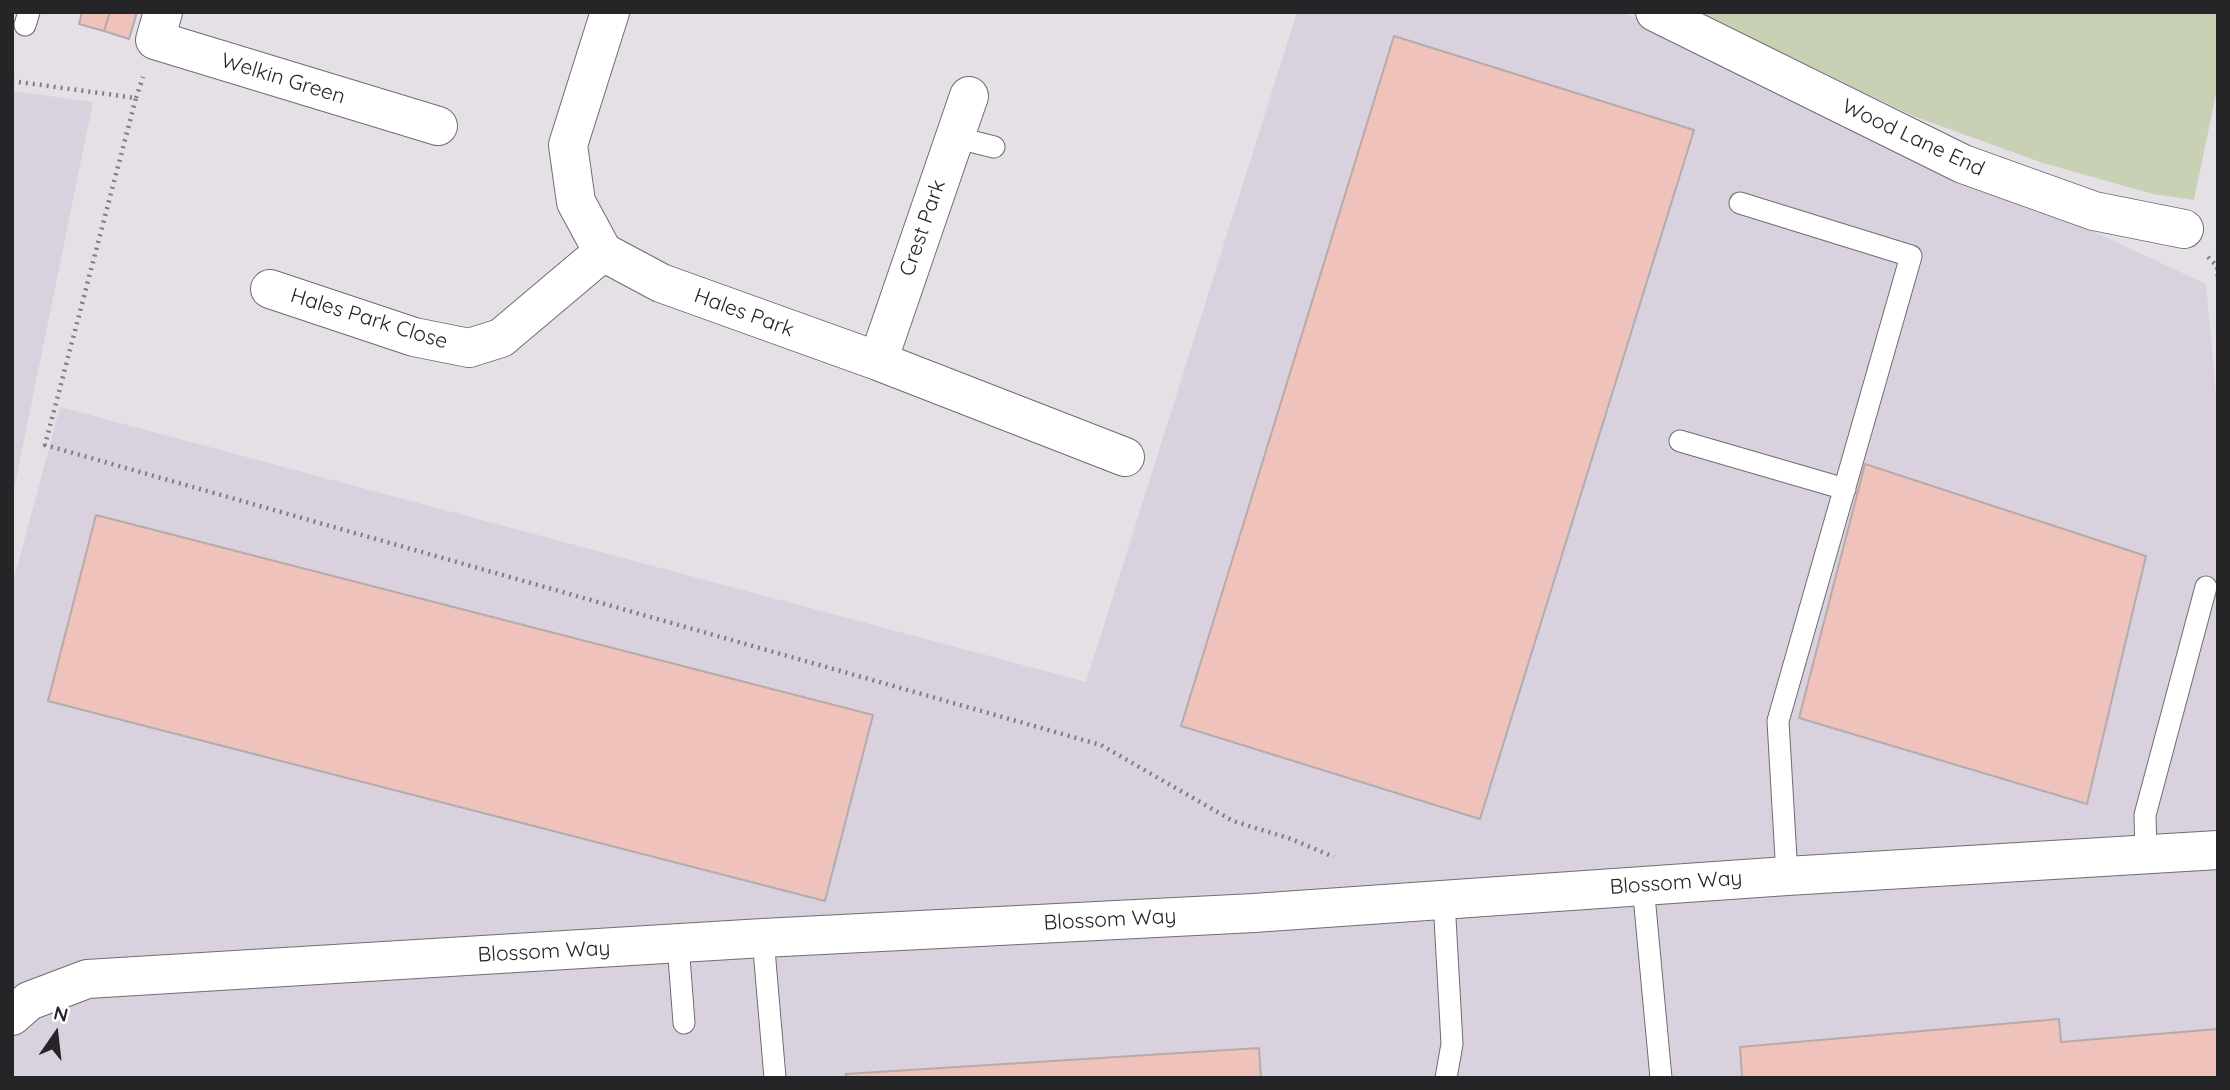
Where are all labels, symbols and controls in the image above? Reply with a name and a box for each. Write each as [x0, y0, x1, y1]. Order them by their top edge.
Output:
street label: Welkin Green [218, 48, 348, 110]
street label: Wood Lane End [1838, 94, 1988, 182]
street label: Crest Park [895, 176, 951, 280]
street label: Hales Park Close [287, 283, 451, 355]
street label: Hales Park [691, 283, 797, 343]
street label: Blossom Way [1609, 866, 1743, 900]
street label: Blossom Way [1043, 904, 1177, 936]
street label: Blossom Way [477, 936, 611, 968]
north arrow [21, 999, 91, 1069]
text: N [51, 1000, 71, 1027]

